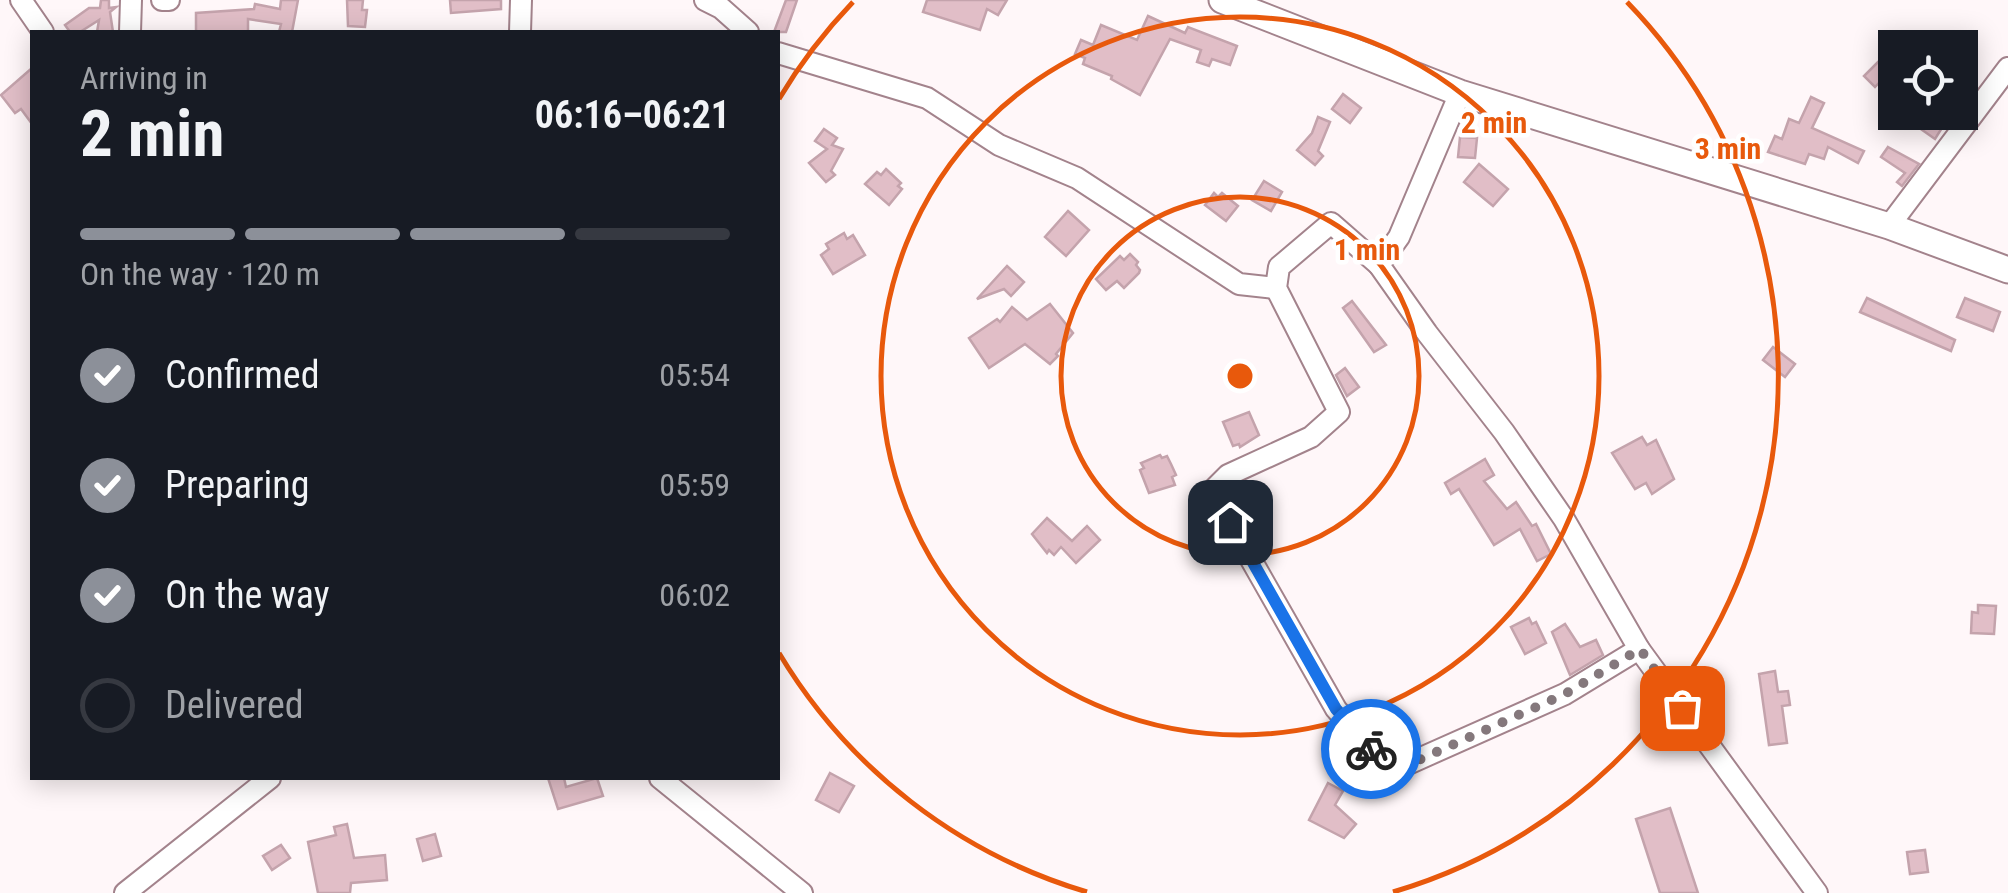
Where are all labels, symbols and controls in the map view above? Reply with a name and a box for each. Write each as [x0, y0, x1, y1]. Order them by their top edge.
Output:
map controls [1878, 30, 1978, 130]
button: locate [1878, 30, 1978, 130]
text: Arriving in [80, 59, 208, 97]
text: 06:16–06:21 [535, 93, 730, 137]
text: 2 min [80, 96, 224, 172]
text: 2 min [1461, 105, 1527, 140]
text: 3 min [1695, 131, 1761, 166]
text: 1 min [1334, 232, 1400, 267]
text: On the way · 120 m [80, 255, 320, 293]
icon: check [80, 348, 135, 403]
text: Confirmed [165, 353, 320, 397]
text: 05:54 [659, 356, 730, 394]
centre of rings [1222, 358, 1258, 394]
icon: check [80, 458, 135, 513]
text: Preparing [165, 463, 310, 507]
text: 05:59 [659, 466, 730, 504]
pin [1188, 480, 1273, 565]
icon: home [1203, 495, 1258, 550]
icon: check [80, 568, 135, 623]
text: On the way [165, 573, 330, 617]
text: 06:02 [659, 576, 730, 614]
pin [1640, 666, 1725, 751]
icon: bag [1655, 681, 1710, 736]
text: Delivered [165, 683, 304, 727]
courier [1321, 699, 1421, 799]
icon: bike [1344, 722, 1399, 777]

